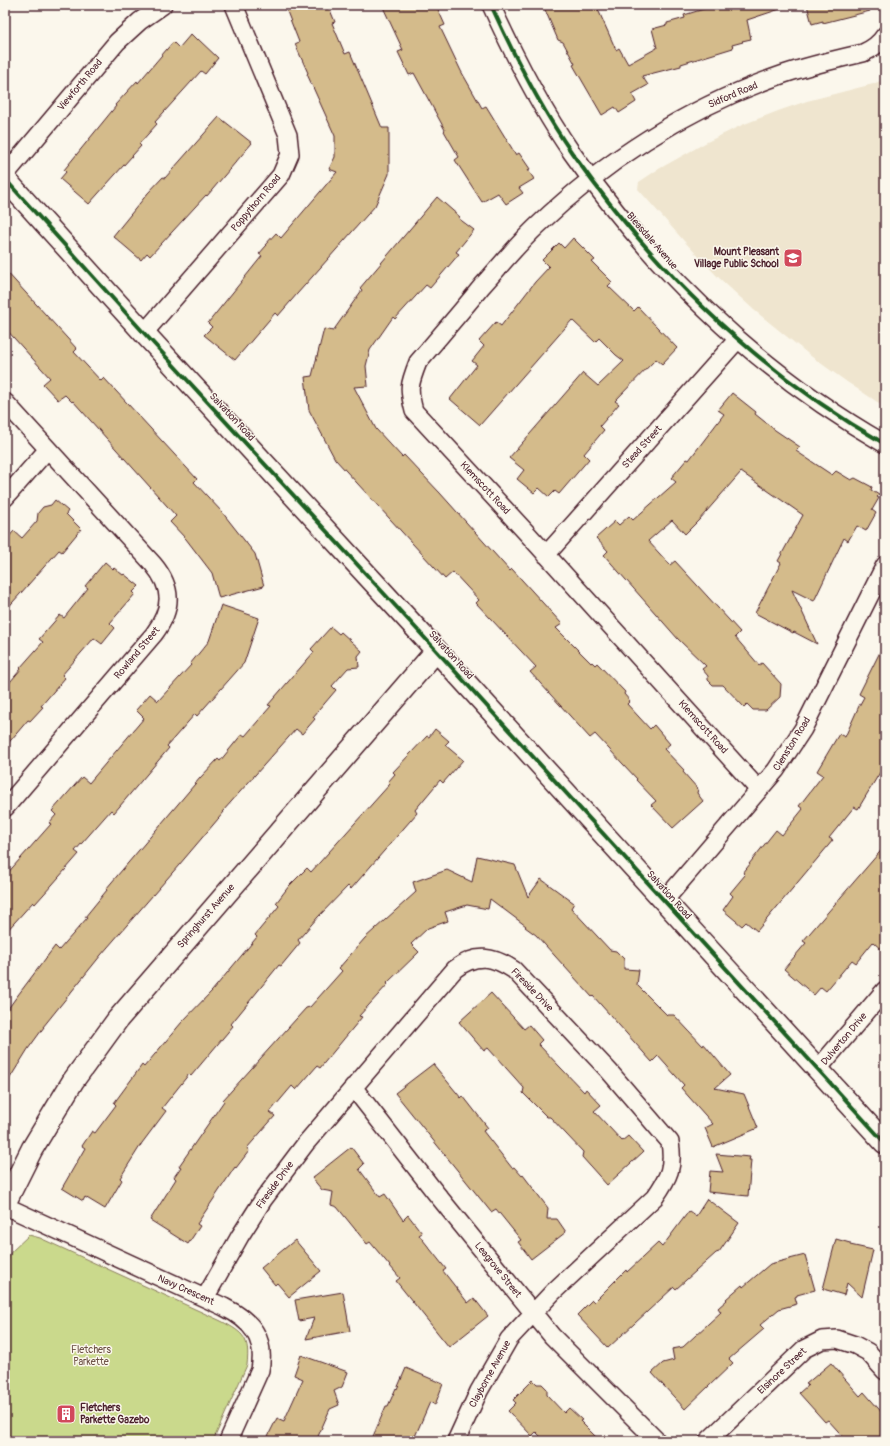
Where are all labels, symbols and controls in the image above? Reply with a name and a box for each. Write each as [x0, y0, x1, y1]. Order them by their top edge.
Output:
street label: Viewforth Road [55, 57, 105, 113]
street label: Sidford Road [706, 79, 760, 111]
street label: Poppythorn Road [229, 172, 283, 234]
street label: Bleasdale Avenue [624, 210, 680, 272]
place label: Mount Pleasant Village Public School [694, 246, 780, 270]
school or university icon: Mount Pleasant Village Public School [782, 247, 804, 269]
street label: Salvation Road [207, 390, 257, 444]
street label: Stead Street [620, 422, 665, 471]
street label: Klemscott Road [457, 459, 513, 517]
street label: Rowland Street [112, 624, 163, 682]
street label: Salvation Road [426, 628, 476, 682]
street label: Klemscott Road [676, 698, 730, 756]
street label: Clenston Road [771, 715, 813, 773]
street label: Salvation Road [644, 868, 694, 922]
street label: Springhurst Avenue [175, 881, 237, 951]
street label: Fireside Drive [508, 966, 556, 1014]
street label: Dulverton Drive [819, 1010, 870, 1068]
street label: Fireside Drive [254, 1159, 296, 1211]
street label: Leagrove Street [472, 1240, 525, 1301]
street label: Navy Crescent [156, 1272, 217, 1308]
street label: Clayborne Avenue [467, 1338, 513, 1410]
park label: Fletchers Parkette [71, 1344, 112, 1368]
street label: Elsinore Street [755, 1345, 810, 1397]
place label: Fletchers Parkette Gazebo [80, 1402, 150, 1426]
building icon: Fletchers Parkette Gazebo [55, 1403, 77, 1425]

